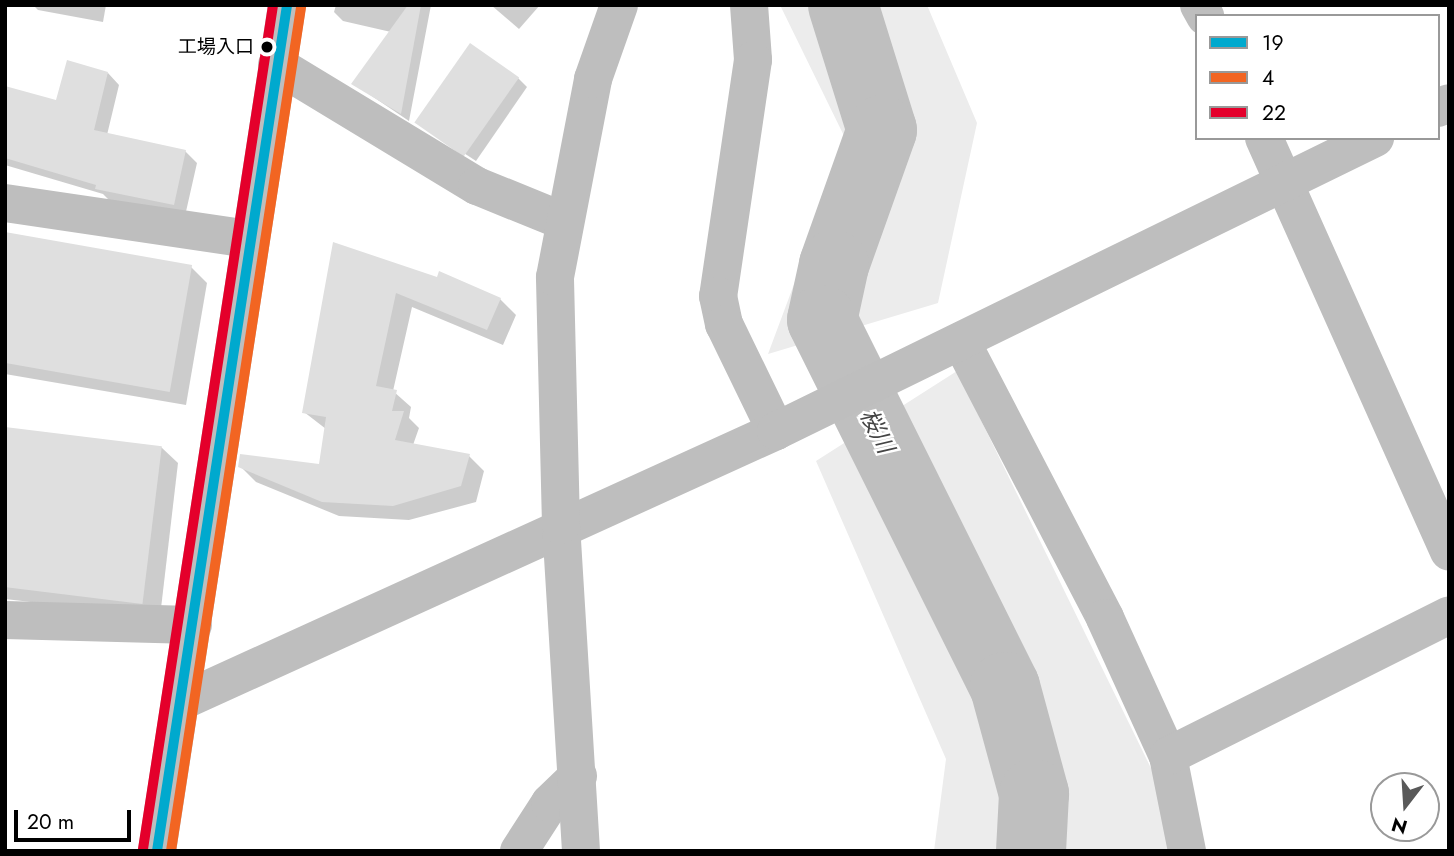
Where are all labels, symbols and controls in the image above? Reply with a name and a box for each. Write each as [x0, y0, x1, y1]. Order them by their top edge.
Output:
legend [1195, 14, 1440, 140]
text: 19 [1262, 28, 1284, 58]
place label: 工場入口 [178, 36, 254, 58]
marker: 工場入口 [260, 40, 274, 54]
text: 4 [1262, 63, 1274, 93]
text: 22 [1262, 98, 1286, 128]
water label: 桜川 [854, 404, 900, 458]
north arrow [1370, 772, 1440, 842]
scale bar [18, 796, 135, 840]
text: 20 m [27, 807, 74, 837]
text: N [1388, 811, 1410, 841]

